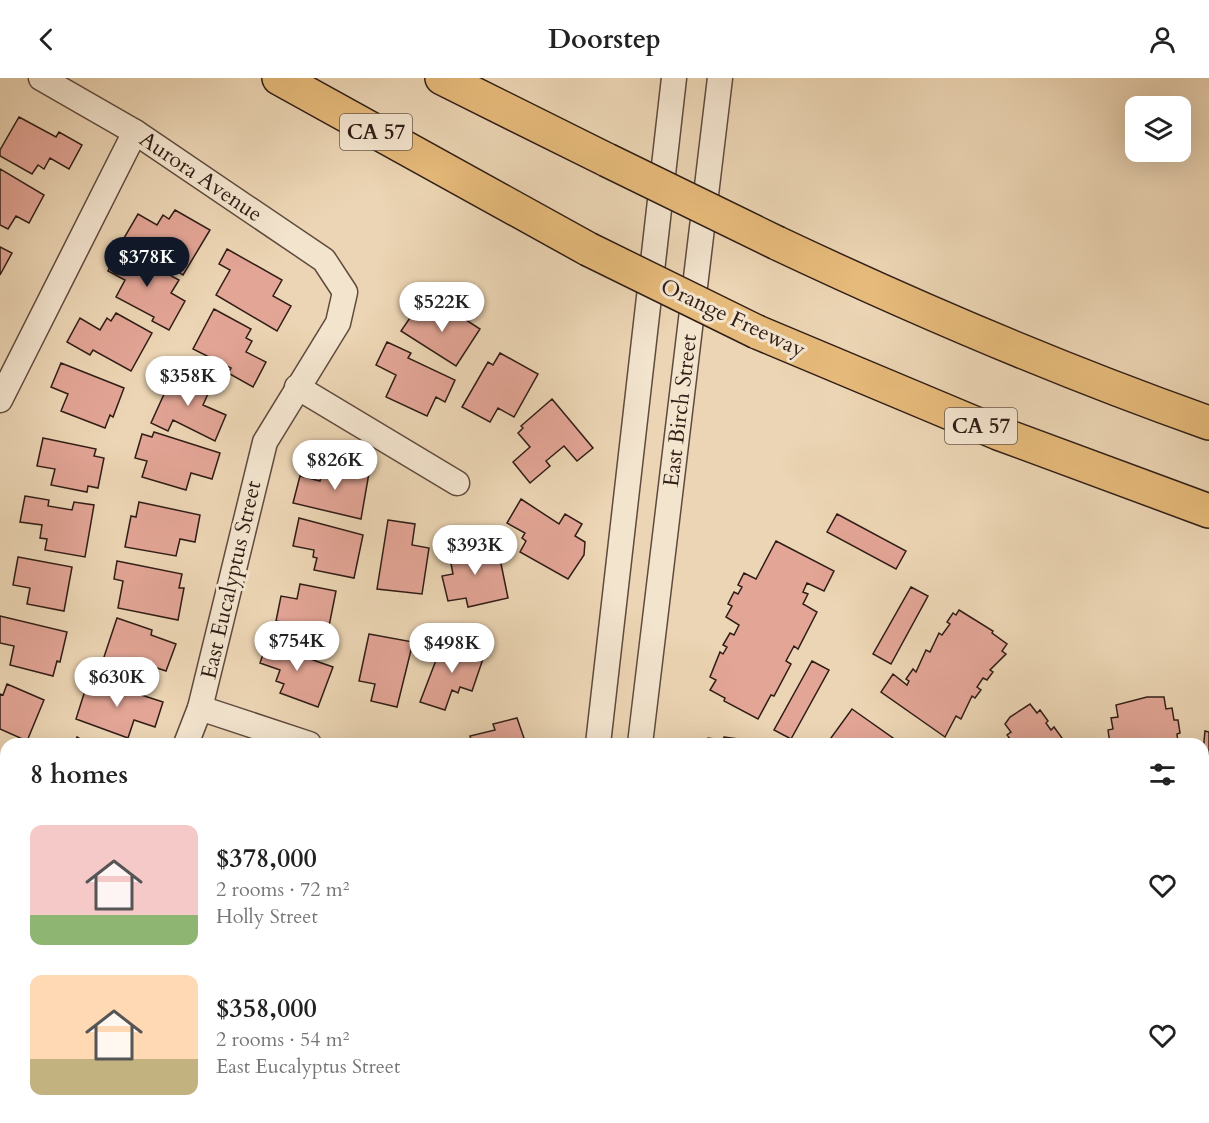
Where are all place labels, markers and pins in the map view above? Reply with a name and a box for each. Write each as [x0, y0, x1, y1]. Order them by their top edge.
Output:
pin: $378K [105, 237, 189, 288]
pin: $522K [400, 282, 484, 333]
pin: $358K [146, 356, 230, 407]
pin: $826K [293, 440, 377, 491]
pin: $393K [433, 525, 517, 576]
pin: $754K [255, 621, 339, 672]
pin: $498K [410, 623, 494, 674]
pin: $630K [75, 657, 159, 708]

